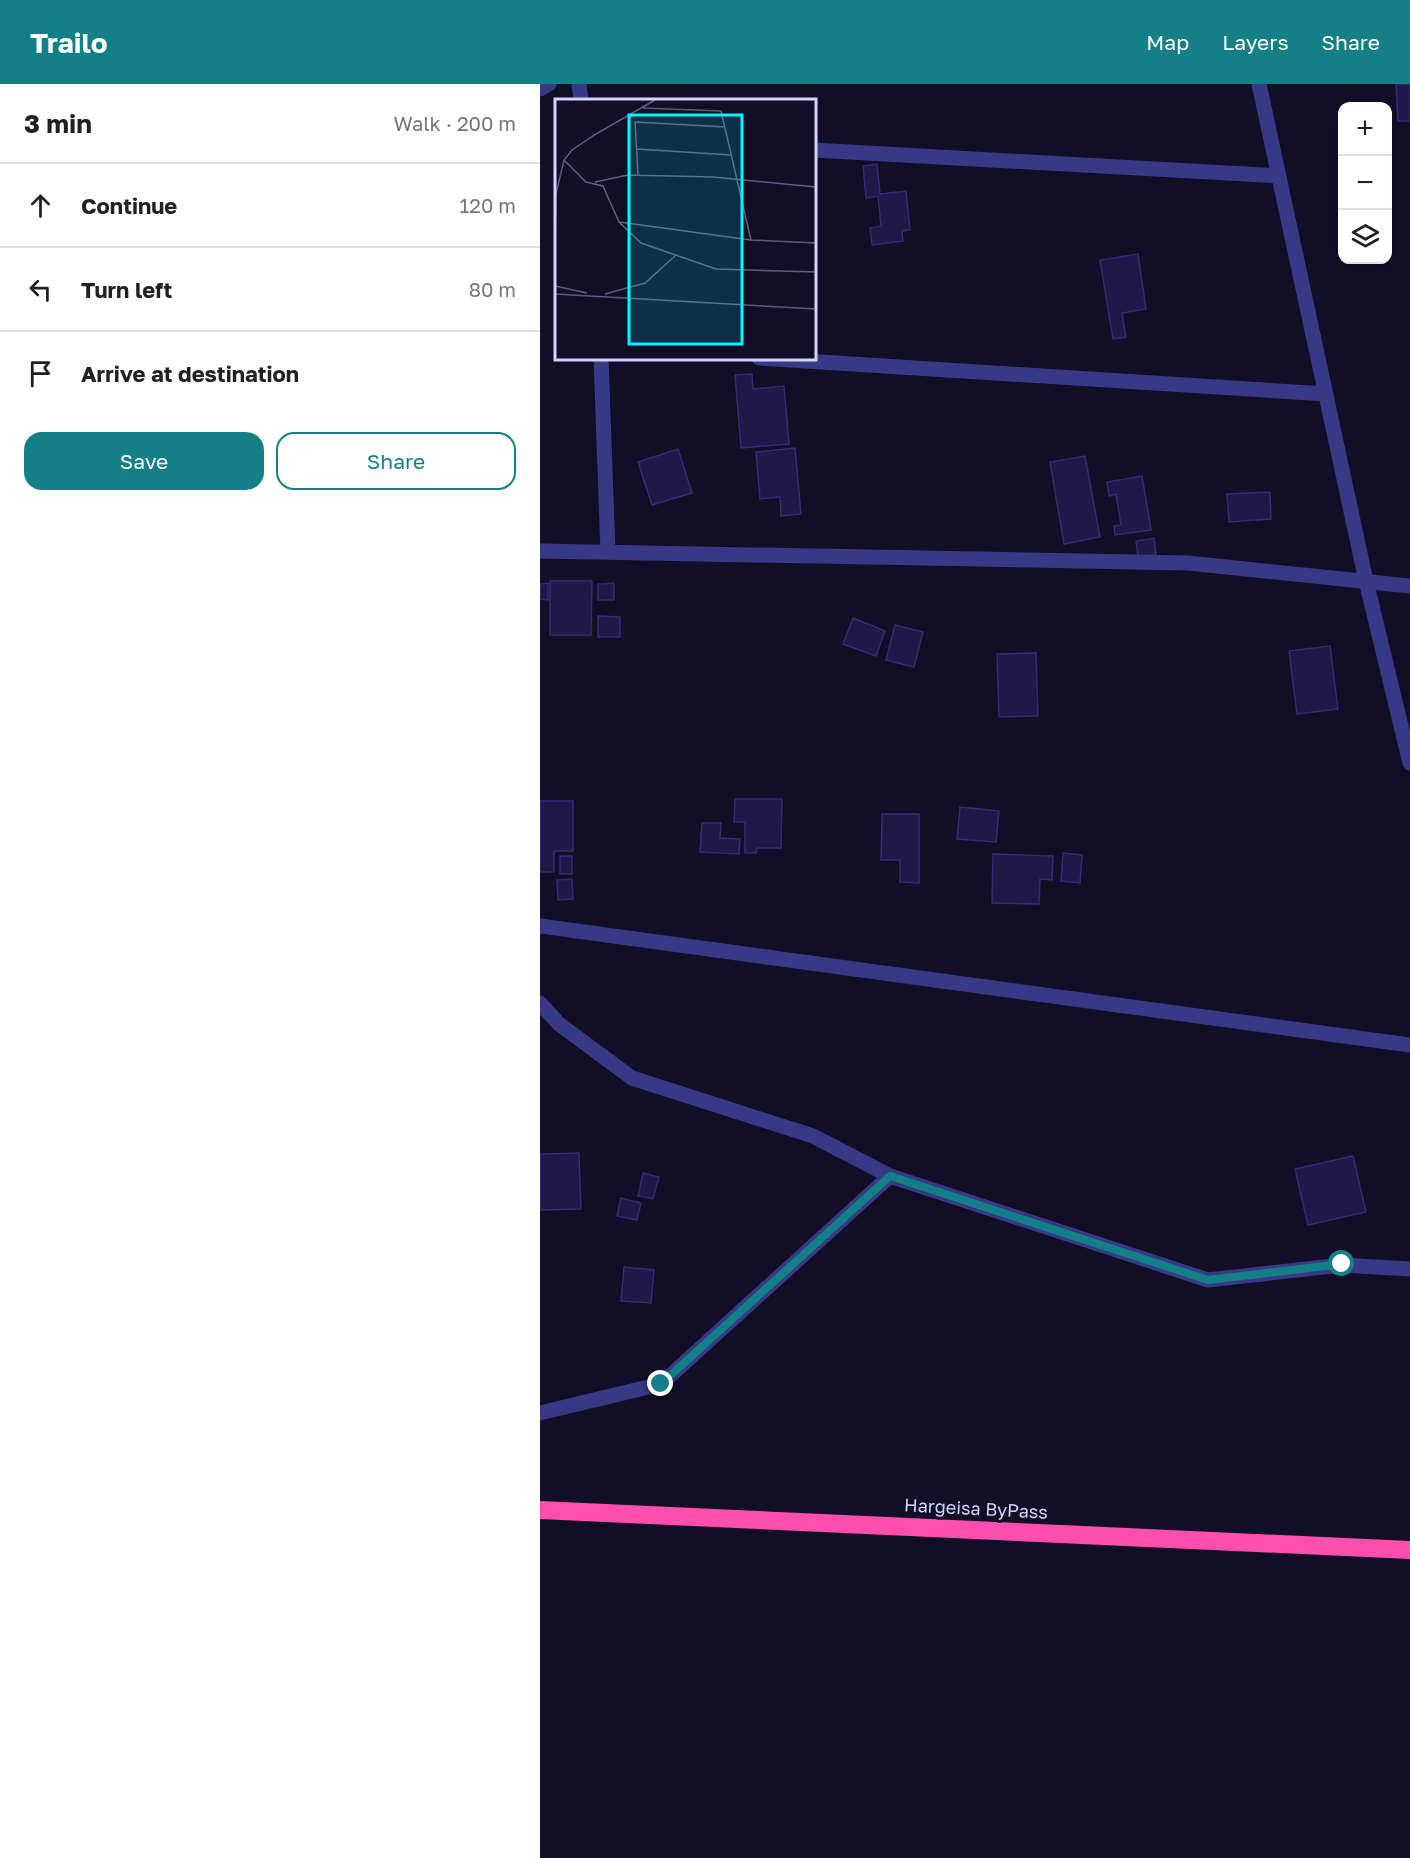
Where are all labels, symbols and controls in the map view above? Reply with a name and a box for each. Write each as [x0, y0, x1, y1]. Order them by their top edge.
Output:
text: Trailo [30, 26, 108, 59]
text: Map [1146, 29, 1189, 55]
text: Layers [1222, 29, 1289, 55]
text: Share [1322, 29, 1380, 55]
inset map [555, 99, 816, 360]
map controls [1338, 102, 1392, 264]
button: + [1338, 102, 1392, 156]
text: 3 min [24, 108, 92, 139]
text: Walk · 200 m [394, 111, 516, 135]
button: − [1338, 156, 1392, 210]
icon: ahead [24, 189, 57, 222]
text: Continue [81, 192, 177, 219]
text: 120 m [460, 193, 516, 217]
button: layers [1338, 210, 1392, 264]
icon: left [24, 273, 57, 306]
text: Turn left [81, 276, 172, 303]
text: 80 m [469, 277, 516, 301]
icon: arrive [24, 357, 57, 390]
text: Arrive at destination [81, 360, 299, 387]
button: Save [24, 432, 264, 490]
button: Share [276, 432, 516, 490]
route start [1328, 1250, 1354, 1276]
route end [647, 1370, 673, 1396]
street label: Hargeisa ByPass [904, 1493, 1049, 1523]

